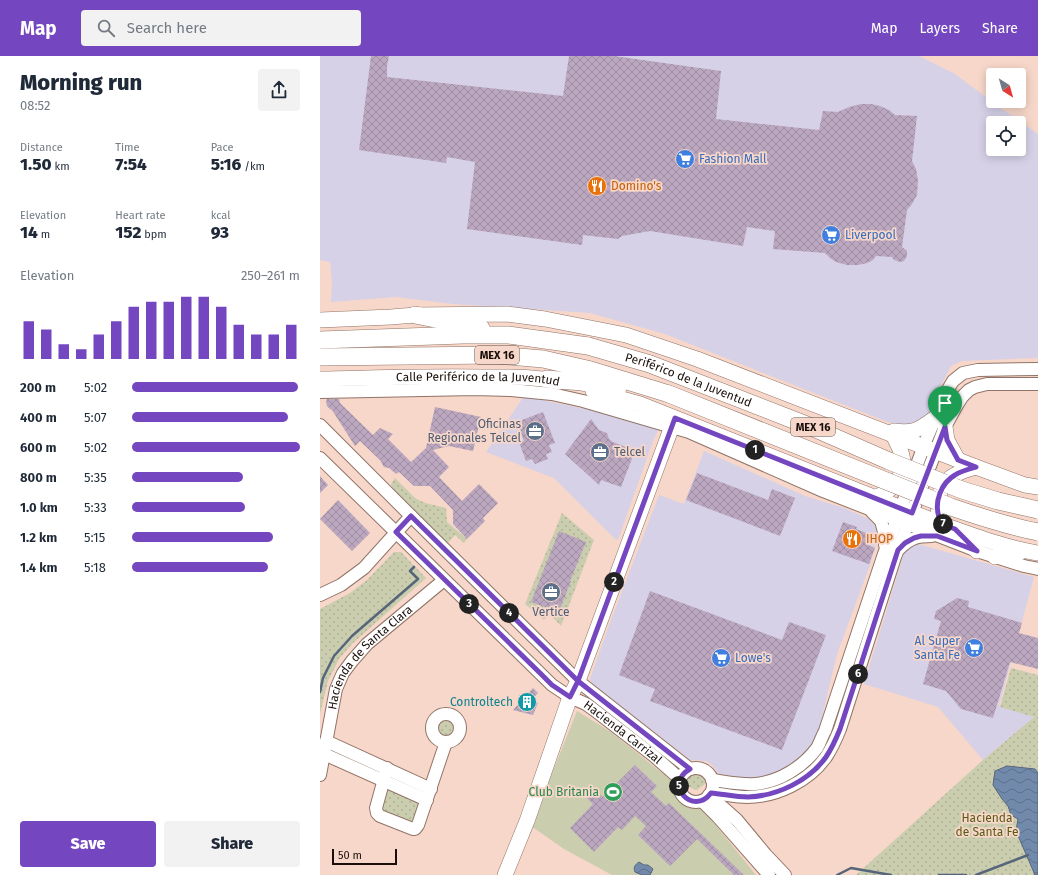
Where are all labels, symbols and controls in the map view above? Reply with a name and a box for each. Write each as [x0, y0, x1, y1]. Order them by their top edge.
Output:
search box [81, 10, 361, 46]
text: Map [20, 17, 57, 40]
icon: search [95, 17, 117, 39]
text: Search here [127, 19, 207, 37]
text: Map [871, 20, 897, 37]
text: Layers [919, 20, 960, 37]
text: Share [982, 20, 1018, 37]
north arrow [986, 68, 1026, 108]
map controls [986, 68, 1026, 156]
text: Morning run [20, 69, 142, 96]
button: share [258, 69, 300, 111]
text: 08:52 [20, 98, 50, 113]
button: locate [986, 116, 1026, 156]
text: Distance [20, 141, 63, 154]
text: Time [115, 141, 140, 154]
text: Pace [211, 141, 233, 154]
supermarket icon: Fashion Mall [674, 148, 696, 170]
place label: Fashion Mall [699, 152, 767, 166]
text: 1.50 [20, 154, 52, 175]
text: 7:54 [115, 154, 147, 175]
text: 5:16 [211, 154, 241, 175]
text: km [52, 160, 70, 173]
text: /km [241, 160, 265, 173]
restaurant icon: Domino's [586, 175, 608, 197]
place label: Domino's [611, 179, 662, 193]
text: Elevation [20, 209, 66, 222]
text: Heart rate [115, 209, 165, 222]
text: kcal [211, 209, 230, 222]
text: 14 [20, 222, 38, 243]
text: 152 [115, 222, 141, 243]
text: 93 [211, 222, 229, 243]
supermarket icon: Liverpool [820, 224, 842, 246]
text: m [38, 228, 50, 241]
text: bpm [141, 228, 167, 241]
place label: Liverpool [845, 228, 897, 242]
text: Elevation [20, 268, 74, 283]
text: 250–261 m [241, 268, 300, 283]
road number: MEX 16 [475, 346, 519, 364]
street label: Periférico de la Juventud [623, 350, 754, 410]
street label: Calle Periférico de la Juventud [396, 370, 561, 389]
text: 200 m [20, 380, 56, 395]
text: 5:02 [84, 380, 107, 395]
pin [928, 386, 962, 427]
icon: arrive [934, 392, 956, 414]
text: 400 m [20, 410, 57, 425]
text: 5:07 [84, 410, 106, 425]
place label: Oficinas Regionales Telcel [427, 417, 521, 445]
road number: MEX 16 [791, 418, 835, 436]
office icon: Oficinas Regionales Telcel [524, 420, 546, 442]
text: 600 m [20, 440, 57, 455]
text: 5:02 [84, 440, 107, 455]
pin: 1 [745, 440, 765, 460]
office icon: Telcel [589, 441, 611, 463]
text: 1 [752, 443, 758, 456]
place label: Telcel [614, 445, 646, 459]
text: 800 m [20, 470, 57, 485]
text: 5:35 [84, 470, 107, 485]
text: 1.0 km [20, 500, 58, 515]
text: 5:33 [84, 500, 107, 515]
pin: 7 [933, 514, 953, 534]
text: 7 [940, 517, 946, 530]
restaurant icon: IHOP [841, 528, 863, 550]
text: 1.2 km [20, 530, 57, 545]
text: 5:15 [84, 530, 105, 545]
place label: IHOP [866, 532, 893, 546]
text: 1.4 km [20, 560, 57, 575]
text: 5:18 [84, 560, 106, 575]
pin: 2 [604, 572, 624, 592]
text: 2 [611, 575, 617, 588]
office icon: Vertice [540, 581, 562, 603]
pin: 3 [459, 594, 479, 614]
text: 3 [466, 597, 472, 610]
street label: Hacienda de Santa Clara [325, 602, 415, 711]
pin: 4 [499, 603, 519, 623]
place label: Vertice [532, 605, 570, 619]
text: 4 [506, 606, 512, 619]
place label: Al Super Santa Fe [914, 634, 960, 662]
supermarket icon: Al Super Santa Fe [963, 637, 985, 659]
supermarket icon: Lowe's [710, 647, 732, 669]
place label: Lowe's [735, 651, 771, 665]
pin: 6 [848, 664, 868, 684]
text: 6 [855, 667, 861, 680]
building icon: Controltech [516, 691, 538, 713]
place label: Controltech [450, 695, 513, 709]
street label: Hacienda Carrizal [581, 698, 665, 767]
pin: 5 [669, 776, 689, 796]
text: 5 [676, 779, 682, 792]
sports icon: Club Britania [602, 781, 624, 803]
place label: Club Britania [529, 785, 599, 799]
park label: Hacienda de Santa Fe [956, 811, 1018, 839]
button: Save [20, 821, 156, 867]
button: Share [164, 821, 300, 867]
scale bar [332, 847, 397, 866]
text: 50 m [338, 849, 362, 862]

